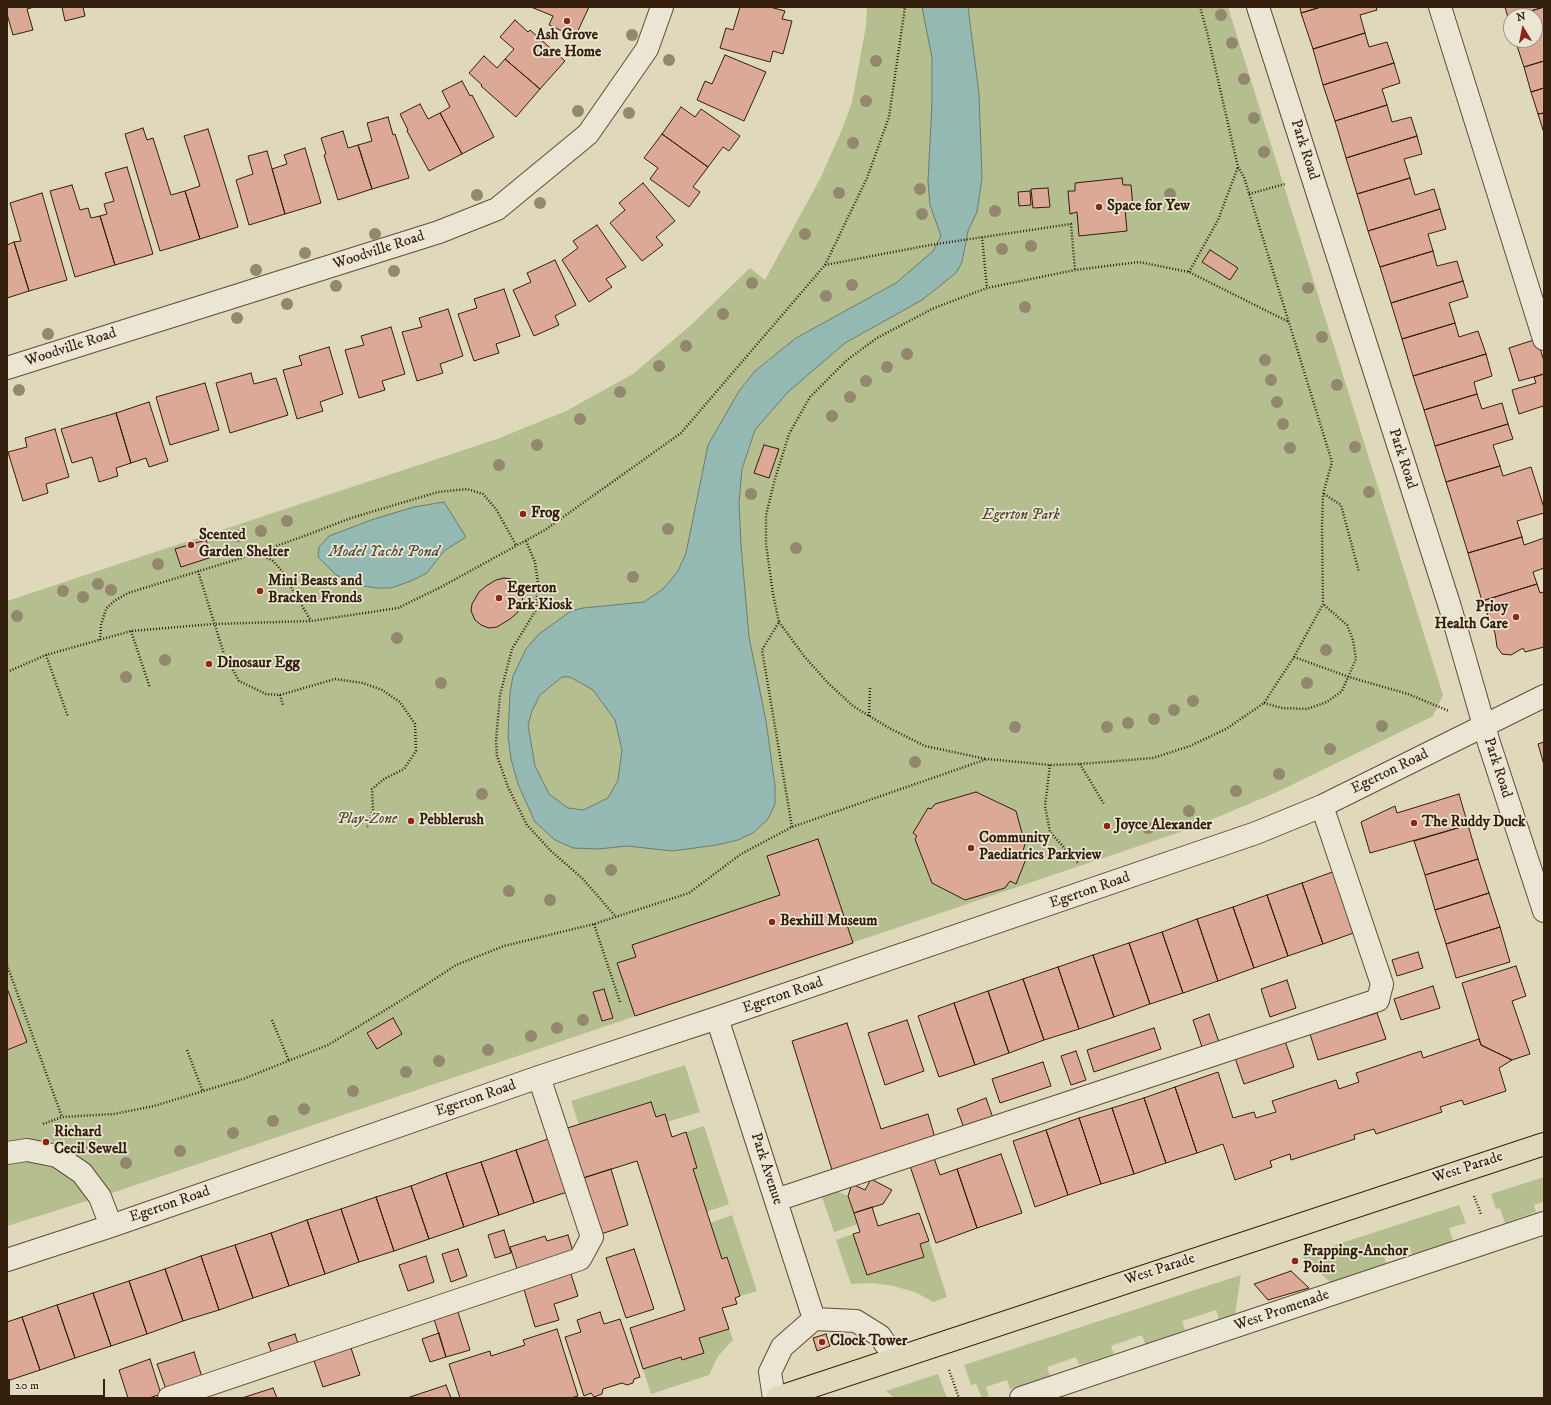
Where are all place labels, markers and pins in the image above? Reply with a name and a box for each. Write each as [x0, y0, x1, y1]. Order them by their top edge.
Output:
marker: Ash Grove Care Home [562, 16, 572, 26]
place label: Ash Grove Care Home [533, 27, 601, 62]
place label: Space for Yew [1107, 198, 1190, 216]
marker: Space for Yew [1094, 202, 1104, 212]
place label: Frog [531, 505, 560, 523]
marker: Frog [518, 509, 528, 519]
place label: Scented Garden Shelter [199, 527, 289, 562]
marker: Scented Garden Shelter [186, 540, 196, 550]
place label: Mini Beasts and Bracken Fronds [268, 573, 362, 608]
place label: Egerton Park Kiosk [507, 580, 572, 615]
marker: Mini Beasts and Bracken Fronds [255, 586, 265, 596]
marker: Egerton Park Kiosk [494, 593, 504, 603]
place label: Prioy Health Care [1435, 599, 1508, 634]
marker: Prioy Health Care [1511, 612, 1521, 622]
place label: Dinosaur Egg [217, 655, 300, 673]
marker: Dinosaur Egg [204, 659, 214, 669]
place label: Pebblerush [419, 812, 484, 830]
place label: The Ruddy Duck [1422, 814, 1525, 832]
marker: Pebblerush [406, 816, 416, 826]
place label: Joyce Alexander [1115, 817, 1212, 835]
marker: The Ruddy Duck [1409, 818, 1419, 828]
marker: Joyce Alexander [1102, 821, 1112, 831]
place label: Community Paediatrics Parkview [979, 830, 1101, 865]
marker: Community Paediatrics Parkview [966, 843, 976, 853]
place label: Bexhill Museum [780, 913, 877, 931]
marker: Bexhill Museum [767, 917, 777, 927]
place label: Richard Cecil Sewell [54, 1124, 127, 1159]
marker: Richard Cecil Sewell [41, 1137, 51, 1147]
place label: Frapping-Anchor Point [1303, 1243, 1408, 1278]
marker: Frapping-Anchor Point [1290, 1256, 1300, 1266]
place label: Clock Tower [830, 1333, 907, 1351]
marker: Clock Tower [817, 1337, 827, 1347]

